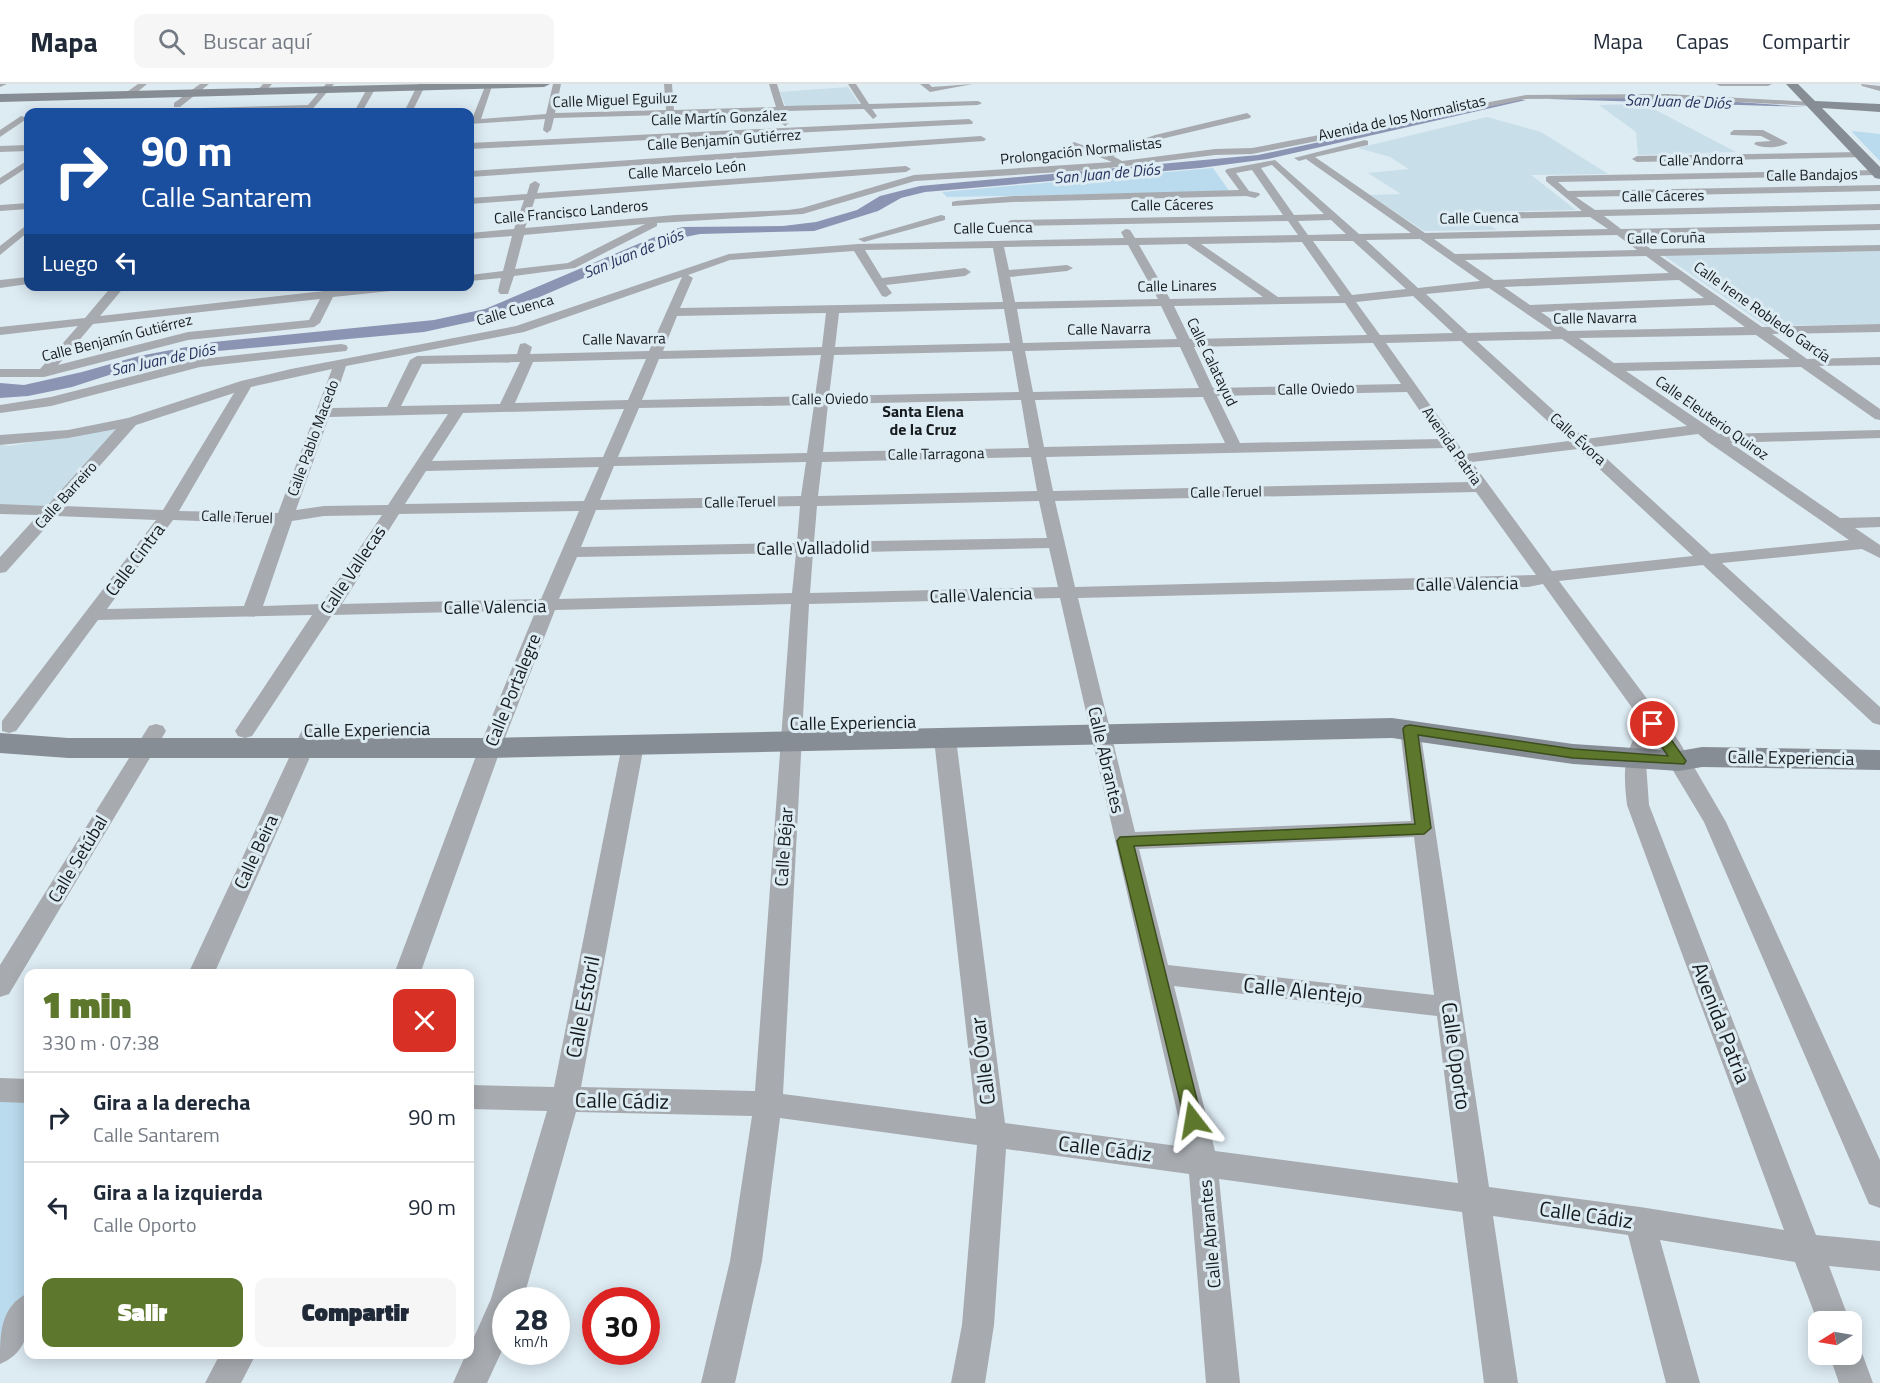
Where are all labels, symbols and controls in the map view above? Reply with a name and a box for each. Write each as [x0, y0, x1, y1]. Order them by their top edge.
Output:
search box [134, 14, 554, 68]
text: Mapa [30, 20, 98, 63]
text: Buscar aquí [203, 24, 311, 58]
icon: search [155, 25, 188, 58]
text: Mapa [1593, 25, 1643, 57]
text: Capas [1676, 25, 1729, 57]
text: Compartir [1762, 25, 1850, 57]
street label: Calle Miguel Eguiluz [552, 86, 678, 113]
water label: San Juan de Diós [1625, 87, 1732, 115]
street label: Avenida de los Normalistas [1316, 89, 1488, 146]
street label: Calle Martín González [651, 104, 788, 131]
text: 90 m [141, 118, 233, 182]
street label: Calle Benjamín Gutiérrez [646, 123, 802, 156]
street label: Prolongación Normalistas [999, 131, 1163, 170]
icon: right [42, 132, 120, 210]
street label: Calle Andorra [1659, 147, 1744, 172]
street label: Calle Marcelo León [627, 154, 747, 185]
water label: San Juan de Diós [1053, 156, 1162, 190]
street label: Calle Bandajos [1766, 162, 1858, 187]
text: Calle Santarem [141, 176, 312, 217]
street label: Calle Cáceres [1621, 183, 1705, 208]
street label: Calle Cáceres [1130, 192, 1214, 217]
street label: Calle Francisco Landeros [493, 193, 649, 230]
street label: Calle Cuenca [1439, 205, 1519, 230]
street label: Calle Cuenca [953, 215, 1033, 240]
water label: San Juan de Diós [579, 222, 688, 284]
street label: Calle Coruña [1627, 225, 1706, 250]
text: Luego [42, 246, 98, 280]
icon: left [110, 246, 143, 279]
street label: Calle Irene Robledo García [1689, 255, 1836, 368]
street label: Calle Linares [1137, 273, 1217, 298]
street label: Calle Cuenca [474, 287, 557, 331]
street label: Calle Navarra [1553, 305, 1637, 330]
street label: Calle Benjamín Gutiérrez [39, 308, 195, 367]
street label: Calle Calatayud [1181, 314, 1244, 410]
street label: Calle Navarra [1067, 316, 1151, 341]
street label: Calle Navarra [582, 326, 666, 351]
water label: San Juan de Diós [109, 336, 218, 382]
street label: Calle Eleuterio Quiroz [1651, 370, 1774, 466]
street label: Calle Pablo Macedo [281, 376, 344, 499]
street label: Calle Oviedo [1277, 376, 1355, 401]
street label: Calle Oviedo [791, 386, 869, 411]
district label: Santa Elena de la Cruz [882, 399, 964, 441]
street label: Avenida Patria [1417, 402, 1488, 490]
street label: Calle Évora [1545, 407, 1612, 471]
street label: Calle Tarragona [887, 441, 985, 466]
street label: Calle Barreiro [29, 456, 102, 534]
street label: Calle Teruel [1190, 479, 1262, 504]
street label: Calle Teruel [704, 489, 776, 514]
street label: Calle Teruel [201, 504, 273, 529]
street label: Calle Cintra [98, 518, 171, 602]
street label: Calle Vallecas [313, 520, 392, 619]
street label: Calle Valladolid [756, 533, 870, 562]
street label: Calle Valencia [1415, 569, 1519, 598]
street label: Calle Valencia [929, 579, 1033, 610]
street label: Calle Valencia [443, 592, 547, 621]
street label: Calle Portalegre [478, 629, 547, 750]
pin [1627, 698, 1678, 749]
street label: Calle Abrantes [1081, 704, 1132, 816]
icon: arrive [1636, 707, 1669, 740]
street label: Calle Experiencia [789, 708, 917, 737]
street label: Calle Experiencia [303, 715, 431, 744]
street label: Calle Experiencia [1727, 743, 1855, 772]
street label: Calle Béjar [767, 806, 800, 888]
street label: Calle Setúbal [41, 810, 114, 907]
street label: Calle Beira [227, 810, 285, 894]
street label: Calle Estoril [556, 953, 608, 1061]
street label: Avenida Patria [1684, 957, 1760, 1088]
street label: Calle Alentejo [1242, 968, 1364, 1012]
text: 1 min [42, 977, 131, 1032]
button: close [393, 989, 456, 1052]
street label: Calle Oporto [1434, 1000, 1480, 1112]
street label: Calle Óvar [961, 1015, 1003, 1107]
text: 330 m · 07:38 [42, 1027, 159, 1058]
street label: Calle Cádiz [575, 1083, 669, 1117]
text: Gira a la derecha [93, 1085, 250, 1119]
position arrow [1161, 1088, 1225, 1152]
text: 90 m [408, 1100, 456, 1134]
icon: right [42, 1101, 75, 1134]
text: Calle Santarem [93, 1119, 220, 1150]
street label: Calle Cádiz [1056, 1126, 1154, 1170]
text: Gira a la izquierda [93, 1175, 263, 1209]
street label: Calle Abrantes [1191, 1179, 1228, 1290]
text: 90 m [408, 1190, 456, 1224]
icon: left [42, 1191, 75, 1224]
street label: Calle Cádiz [1537, 1192, 1635, 1236]
text: Calle Oporto [93, 1209, 196, 1240]
button: Salir [42, 1278, 243, 1347]
button: Compartir [255, 1278, 456, 1347]
speed limit sign: 30 [582, 1287, 660, 1365]
text: 28 [514, 1296, 548, 1342]
north arrow [1808, 1311, 1862, 1365]
map controls [1808, 1311, 1862, 1365]
text: km/h [514, 1330, 548, 1353]

